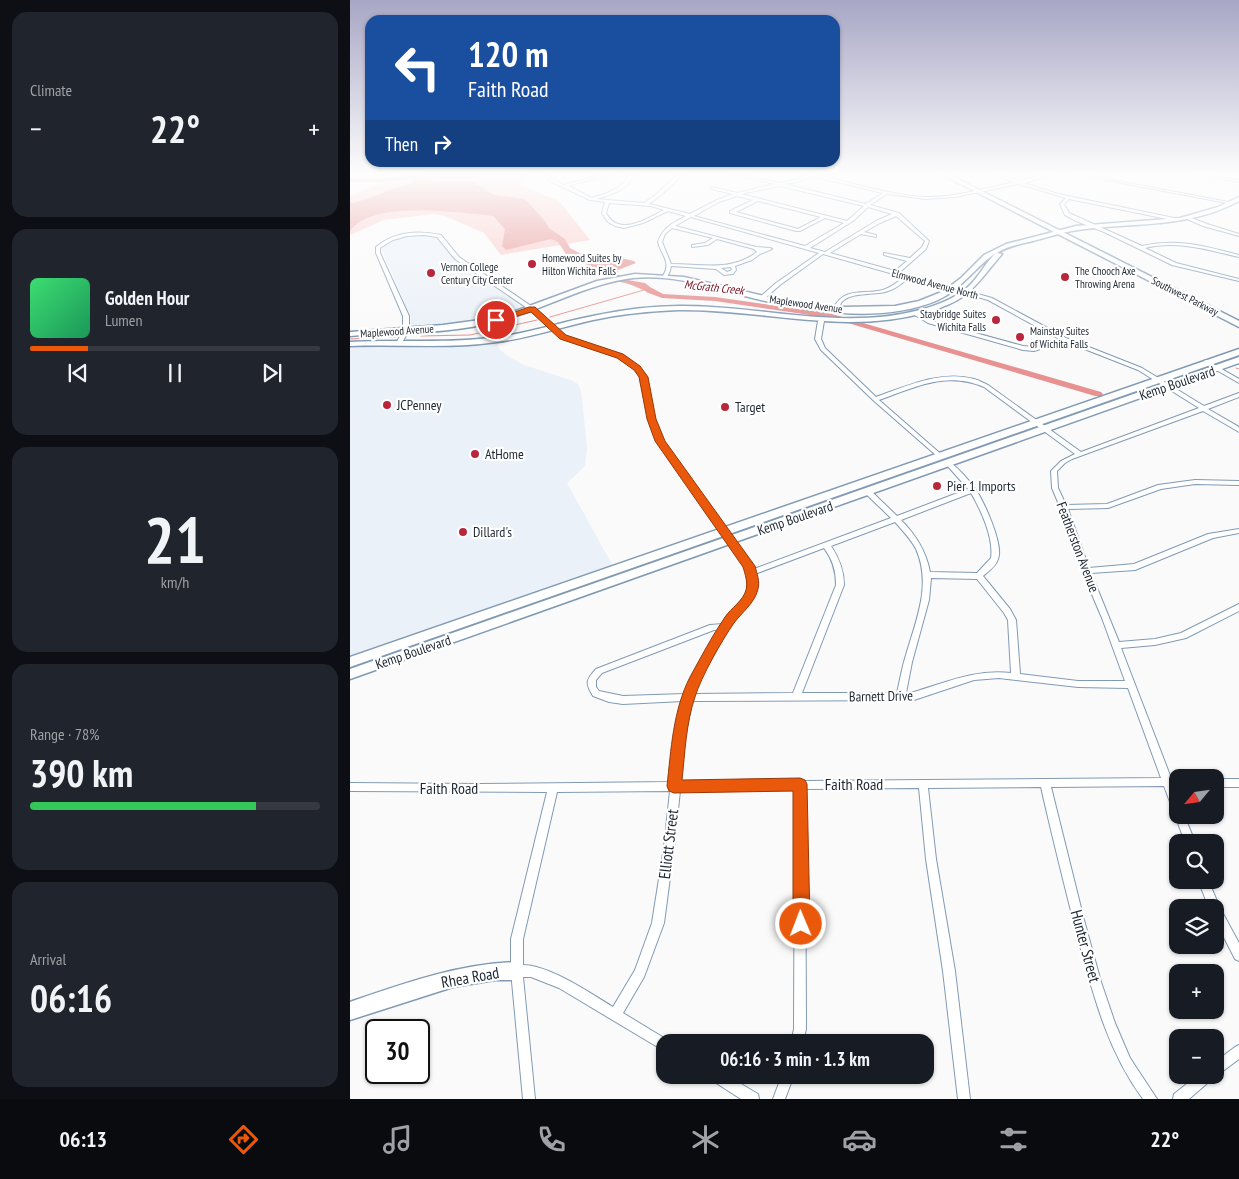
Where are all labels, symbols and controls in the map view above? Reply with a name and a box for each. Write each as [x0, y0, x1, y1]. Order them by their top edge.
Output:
text: 120 m [468, 31, 549, 77]
icon: left [385, 35, 450, 100]
text: Faith Road [468, 75, 549, 103]
text: Climate [30, 80, 72, 100]
text: 22° [150, 104, 200, 153]
text: − [30, 110, 42, 147]
text: + [308, 110, 320, 147]
icon: right [428, 130, 456, 158]
text: Then [385, 132, 418, 156]
place label: Homewood Suites by Hilton Wichita Falls [542, 251, 622, 278]
marker: Homewood Suites by Hilton Wichita Falls [526, 258, 538, 270]
place label: Vernon College Century City Center [440, 260, 513, 287]
place label: The Chooch Axe Throwing Arena [1075, 264, 1136, 291]
street label: Elmwood Avenue North [890, 266, 980, 302]
marker: Vernon College Century City Center [425, 267, 437, 279]
marker: The Chooch Axe Throwing Arena [1059, 271, 1071, 283]
street label: Southwest Parkway [1149, 273, 1222, 319]
water label: McGrath Creek [683, 276, 746, 298]
text: Golden Hour [105, 286, 189, 310]
street label: Maplewood Avenue [769, 292, 844, 316]
pin [475, 299, 517, 341]
icon: arrive [482, 306, 510, 334]
place label: Staybridge Suites Wichita Falls [920, 307, 986, 334]
text: Lumen [105, 310, 142, 330]
marker: Staybridge Suites Wichita Falls [990, 314, 1002, 326]
street label: Maplewood Avenue [360, 321, 435, 341]
place label: Mainstay Suites of Wichita Falls [1030, 324, 1089, 351]
marker: Mainstay Suites of Wichita Falls [1014, 331, 1026, 343]
icon: previous [64, 359, 92, 387]
icon: pause [161, 359, 189, 387]
icon: next [258, 359, 286, 387]
street label: Kemp Boulevard [1137, 362, 1217, 404]
place label: JCPenney [396, 396, 442, 414]
place label: Target [735, 398, 765, 416]
marker: JCPenney [381, 399, 393, 411]
marker: Target [719, 401, 731, 413]
place label: AtHome [485, 445, 524, 463]
marker: AtHome [469, 448, 481, 460]
place label: Pier 1 Imports [947, 477, 1016, 495]
marker: Pier 1 Imports [931, 480, 943, 492]
text: 21 [144, 497, 206, 581]
street label: Kemp Boulevard [755, 497, 835, 539]
street label: Featherston Avenue [1052, 499, 1104, 595]
place label: Dillard's [473, 523, 512, 541]
marker: Dillard's [457, 526, 469, 538]
text: km/h [161, 572, 189, 592]
street label: Kemp Boulevard [373, 631, 453, 673]
street label: Barnett Drive [849, 686, 913, 706]
text: Range · 78% [30, 724, 99, 744]
text: 390 km [30, 748, 133, 797]
north arrow [1169, 769, 1224, 824]
map controls [1169, 769, 1224, 1084]
street label: Faith Road [825, 774, 883, 794]
street label: Faith Road [420, 778, 478, 798]
street label: Elliott Street [654, 807, 682, 880]
button: search [1169, 834, 1224, 889]
position arrow [774, 897, 826, 949]
button: layers [1169, 899, 1224, 954]
street label: Hunter Street [1067, 908, 1105, 985]
text: Arrival [30, 949, 66, 969]
street label: Rhea Road [439, 962, 501, 992]
button: + [1169, 964, 1224, 1019]
text: 06:16 [30, 973, 112, 1022]
speed limit sign: 30 [365, 1019, 430, 1084]
button: − [1169, 1029, 1224, 1084]
text: 06:16 · 3 min · 1.3 km [720, 1047, 870, 1071]
icon: directions [226, 1122, 261, 1157]
icon: music [380, 1122, 415, 1157]
icon: phone [534, 1122, 569, 1157]
icon: climate [688, 1122, 723, 1157]
icon: car [842, 1122, 877, 1157]
icon: filters [996, 1122, 1031, 1157]
text: 06:13 [60, 1125, 107, 1153]
text: 22° [1150, 1125, 1179, 1153]

